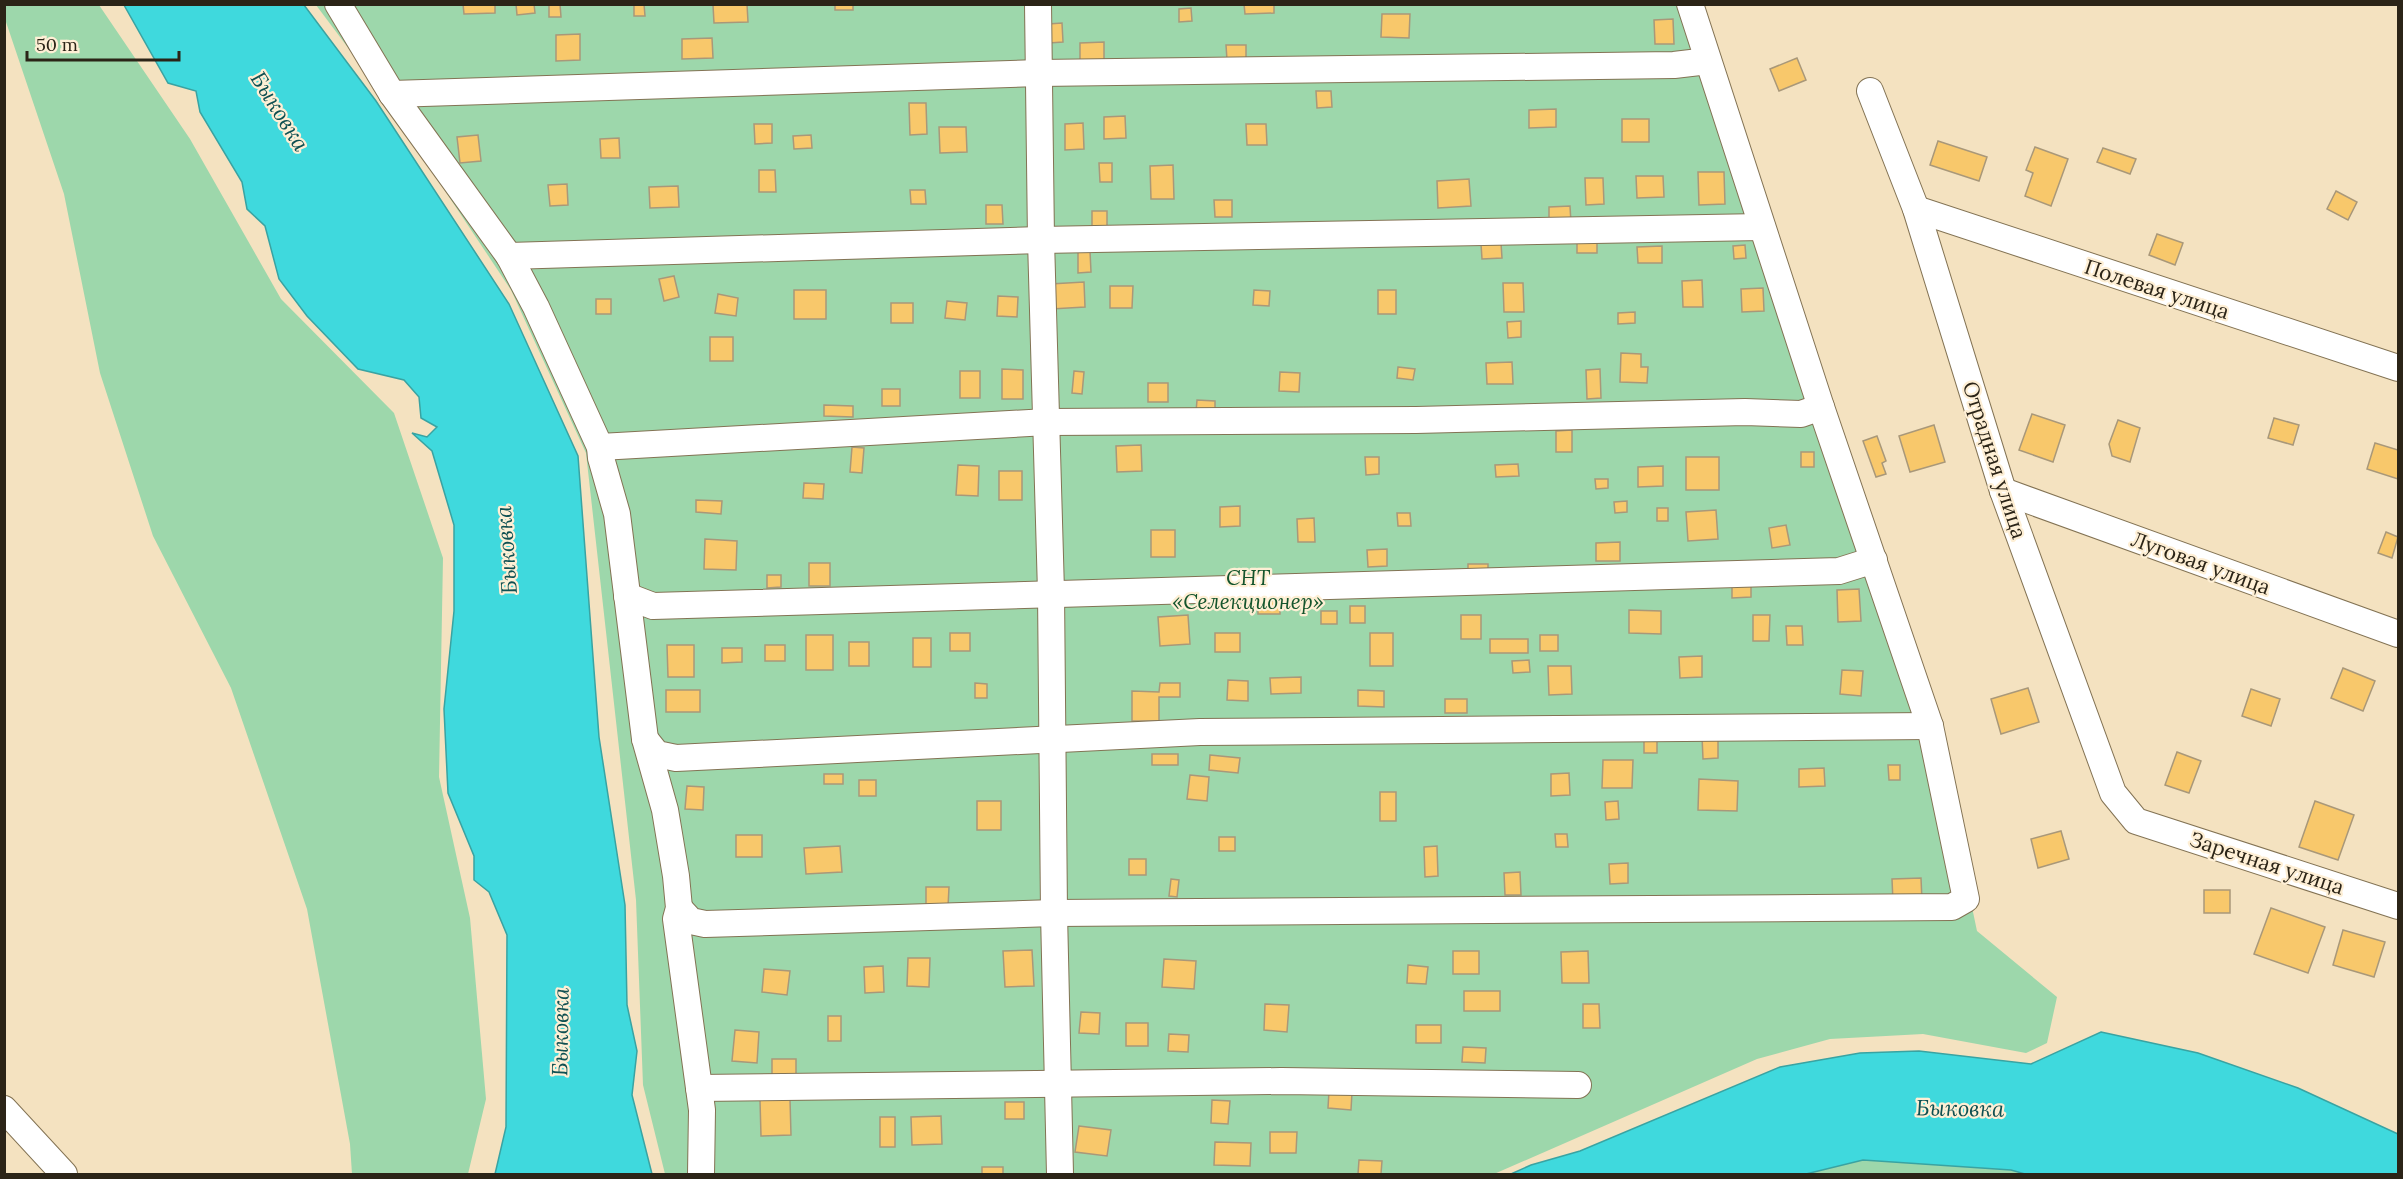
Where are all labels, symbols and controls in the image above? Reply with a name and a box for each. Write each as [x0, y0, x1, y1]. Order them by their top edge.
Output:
scale bar [27, 24, 178, 62]
text: 50 m [36, 33, 78, 56]
water label: Быковка [245, 66, 316, 157]
street label: Полевая улица [2081, 253, 2233, 325]
street label: Отрадная улица [1957, 378, 2033, 542]
water label: Быковка [489, 504, 523, 595]
street label: Луговая улица [2128, 525, 2274, 601]
park label: СНТ «Селекционер» [1172, 564, 1324, 615]
street label: Заречная улица [2186, 825, 2348, 901]
water label: Быковка [545, 987, 575, 1076]
water label: Быковка [1916, 1093, 2005, 1123]

